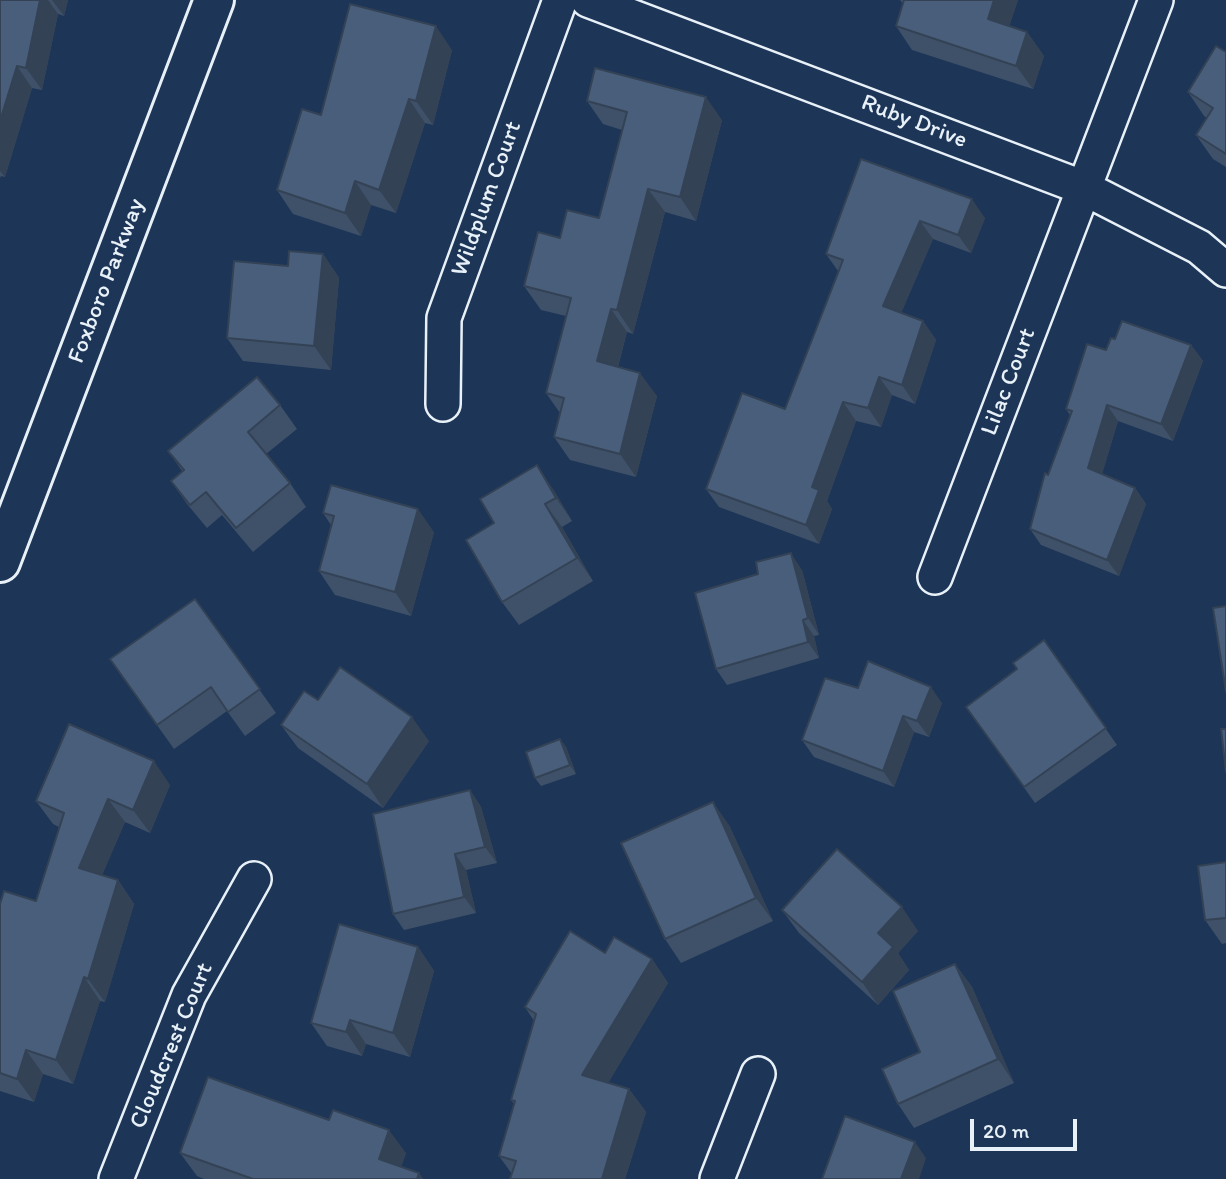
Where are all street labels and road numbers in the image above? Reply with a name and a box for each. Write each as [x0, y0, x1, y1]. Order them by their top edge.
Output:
street label: Ruby Drive [857, 89, 971, 155]
street label: Wildplum Court [446, 118, 528, 280]
street label: Foxboro Parkway [62, 195, 152, 367]
street label: Lilac Court [975, 324, 1043, 440]
street label: Cloudcrest Court [124, 959, 220, 1133]

